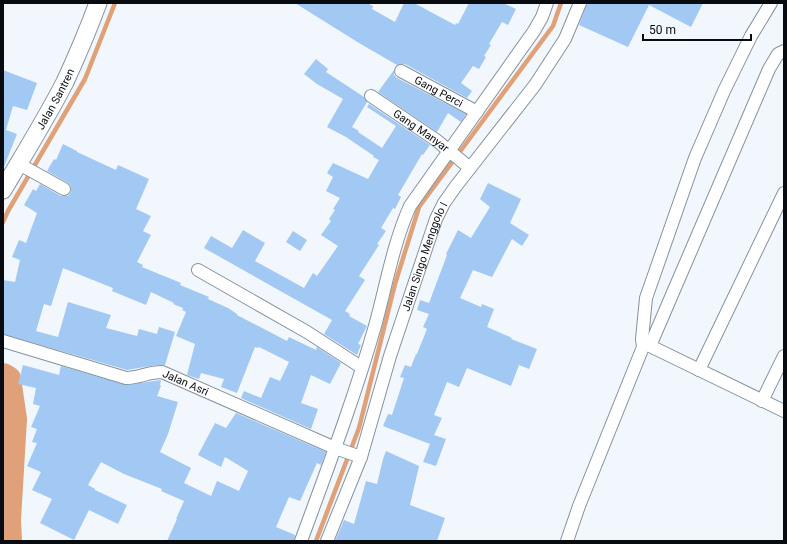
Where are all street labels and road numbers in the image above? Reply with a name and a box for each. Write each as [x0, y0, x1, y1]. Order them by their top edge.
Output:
street label: Jalan Santren [34, 67, 77, 132]
street label: Gang Perci [412, 73, 465, 110]
street label: Gang Manyar [391, 107, 452, 155]
street label: Jalan Singo Menggolo I [400, 200, 450, 313]
street label: Jalan Asri [161, 367, 211, 399]

